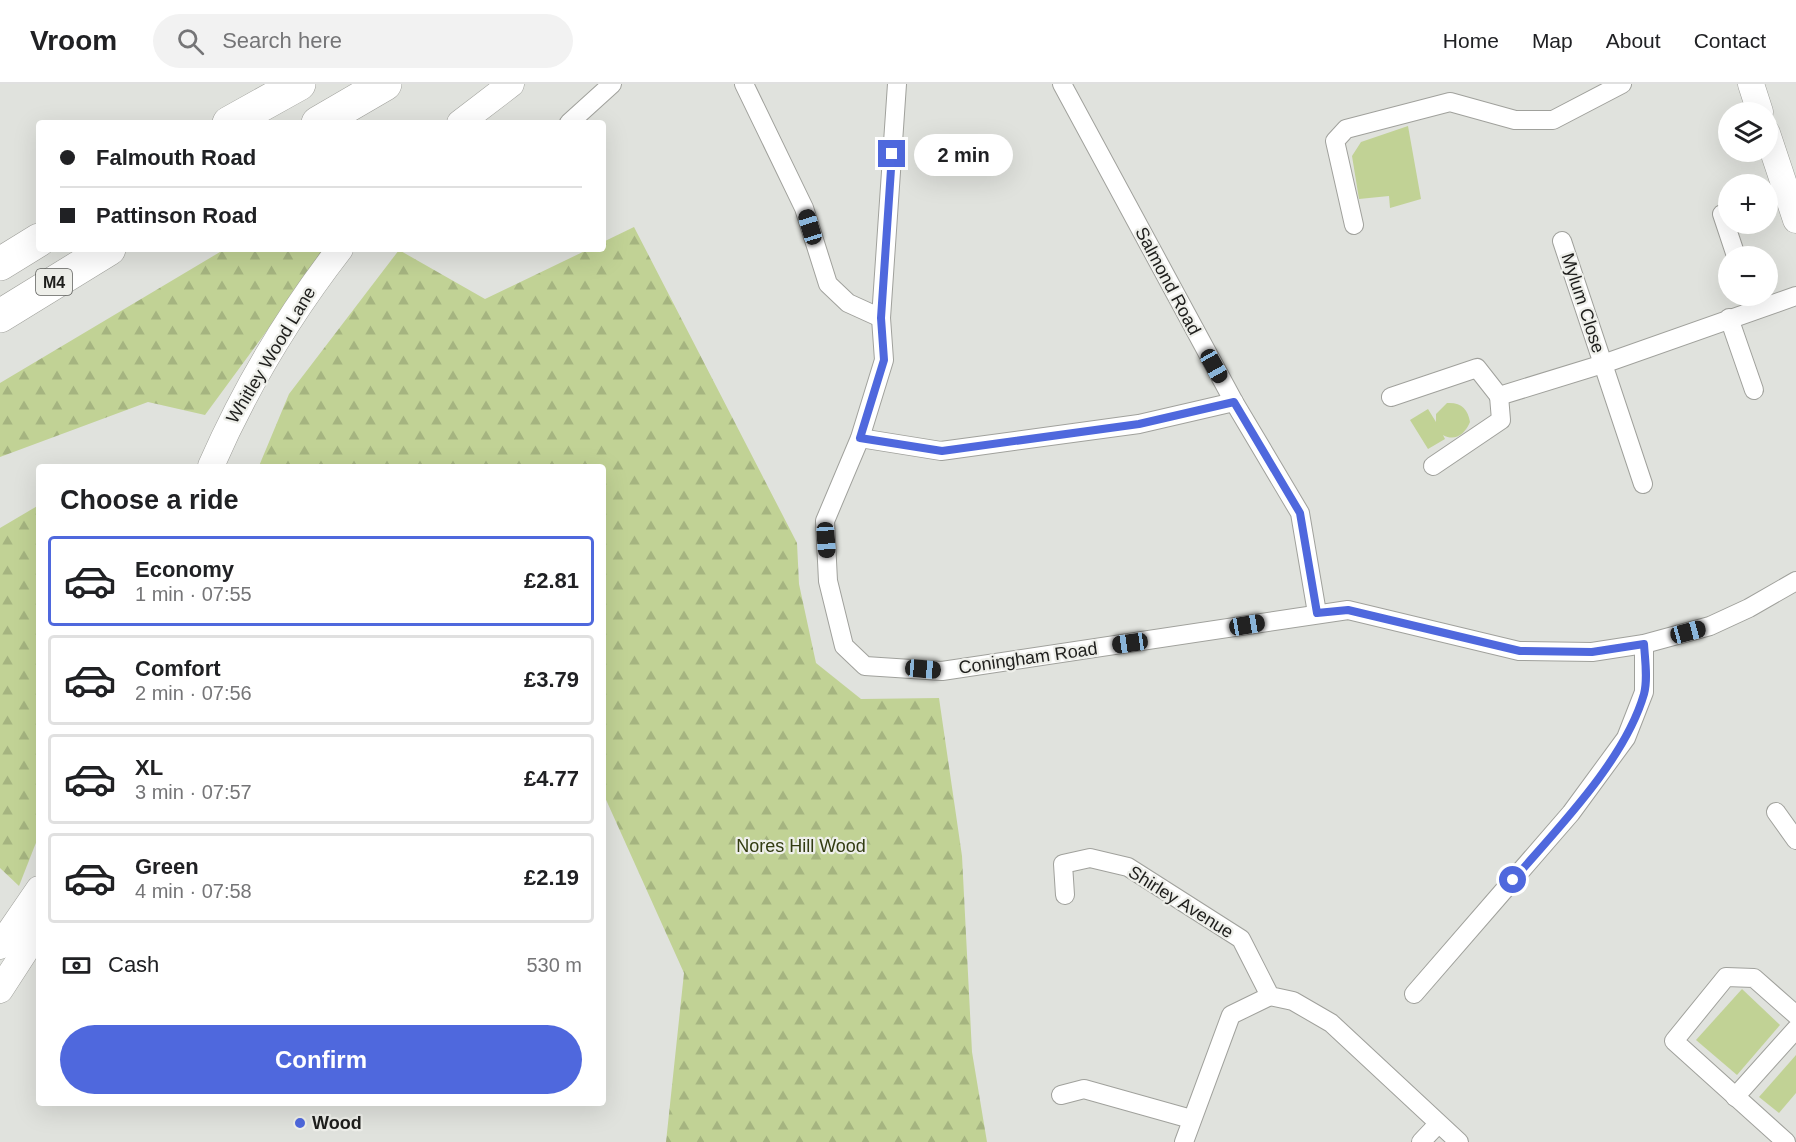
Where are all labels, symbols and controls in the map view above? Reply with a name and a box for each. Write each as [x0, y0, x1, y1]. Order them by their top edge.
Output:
search box [153, 14, 573, 68]
text: Vroom [30, 25, 117, 56]
icon: search [174, 25, 207, 58]
text: Search here [222, 28, 342, 53]
text: Home [1443, 29, 1499, 52]
text: Map [1532, 29, 1573, 52]
text: About [1606, 29, 1661, 52]
text: Contact [1694, 29, 1766, 52]
map controls [1718, 102, 1778, 306]
button: layers [1718, 102, 1778, 162]
callout: 2 min [913, 133, 1012, 175]
route end [878, 140, 905, 167]
text: 2 min [937, 144, 990, 166]
text: Falmouth Road [96, 145, 256, 170]
button: + [1718, 174, 1778, 234]
text: Pattinson Road [96, 203, 257, 228]
car [796, 207, 824, 247]
street label: Salmond Road [1131, 224, 1205, 338]
button: − [1718, 246, 1778, 306]
street label: Mylum Close [1557, 250, 1609, 356]
road number: M4 [36, 269, 72, 295]
street label: Whitley Wood Lane [222, 283, 320, 427]
car [1197, 346, 1231, 386]
text: Choose a ride [60, 485, 239, 515]
car [816, 521, 836, 559]
icon: car [63, 554, 117, 608]
text: Economy [135, 557, 234, 582]
text: £2.81 [524, 568, 579, 593]
text: 1 min · 07:55 [135, 583, 252, 605]
car [1228, 613, 1266, 637]
car [1668, 619, 1708, 645]
car [1111, 632, 1149, 654]
street label: Coningham Road [957, 638, 1099, 678]
icon: car [63, 653, 117, 707]
text: Comfort [135, 656, 221, 681]
car [904, 658, 942, 680]
text: £3.79 [524, 667, 579, 692]
text: 2 min · 07:56 [135, 682, 252, 704]
icon: car [63, 752, 117, 806]
text: XL [135, 755, 163, 780]
text: £4.77 [524, 766, 579, 791]
text: 3 min · 07:57 [135, 781, 252, 803]
park label: Nores Hill Wood [736, 836, 866, 856]
icon: car [63, 851, 117, 905]
text: Green [135, 854, 199, 879]
street label: Shirley Avenue [1125, 862, 1237, 942]
text: £2.19 [524, 865, 579, 890]
route start [1499, 866, 1526, 893]
text: 4 min · 07:58 [135, 880, 252, 902]
icon: cash [60, 949, 93, 982]
text: Cash [108, 952, 159, 977]
text: 530 m [526, 954, 582, 976]
button: Confirm [60, 1025, 582, 1094]
place label: Wood [312, 1113, 362, 1133]
marker: Wood [293, 1116, 307, 1130]

